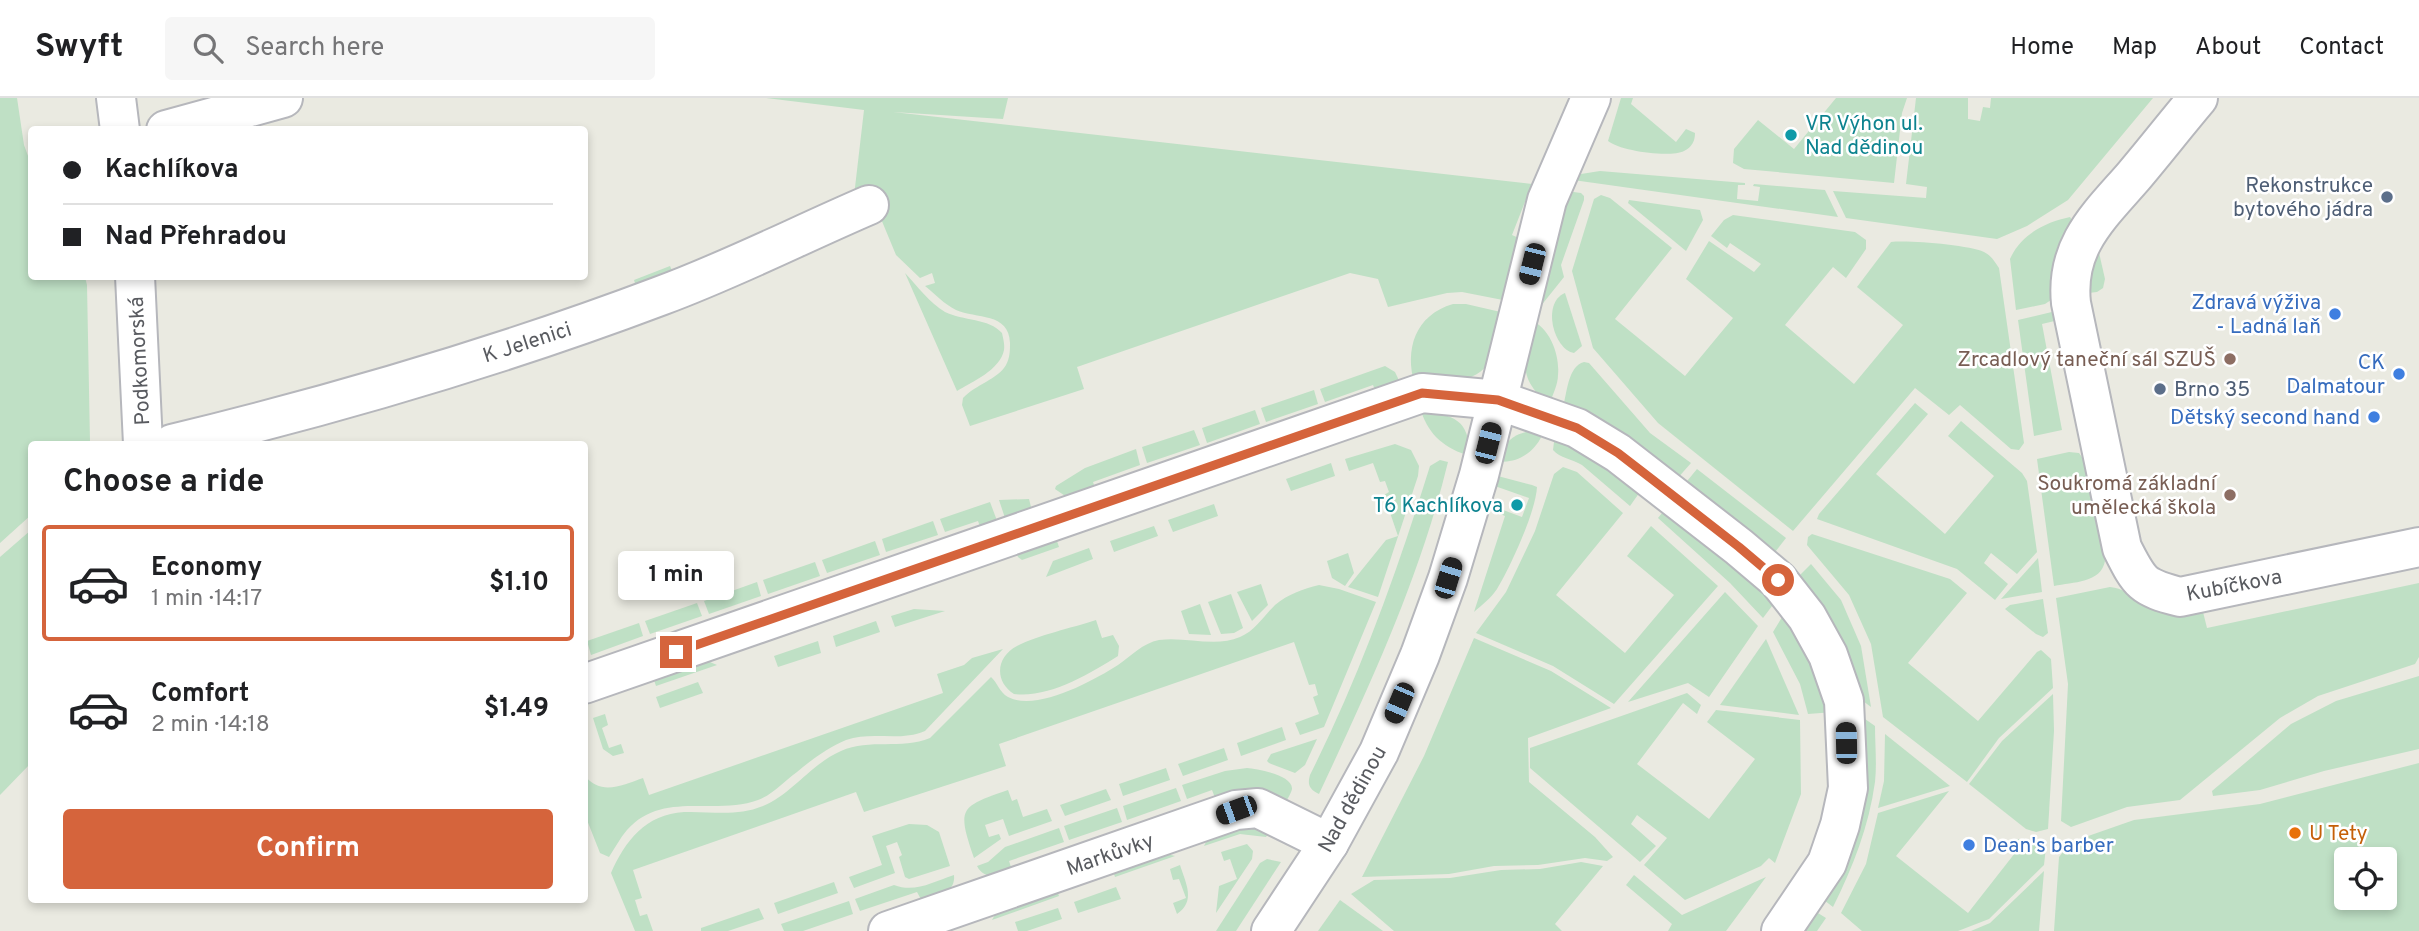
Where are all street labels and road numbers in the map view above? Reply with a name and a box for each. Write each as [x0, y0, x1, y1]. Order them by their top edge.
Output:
street label: Podkomorská [124, 296, 157, 426]
street label: K Jelenici [480, 316, 575, 370]
street label: Kubíčkova [2184, 564, 2284, 609]
street label: Nad dědinou [1313, 741, 1394, 858]
street label: Markůvky [1063, 828, 1158, 883]

